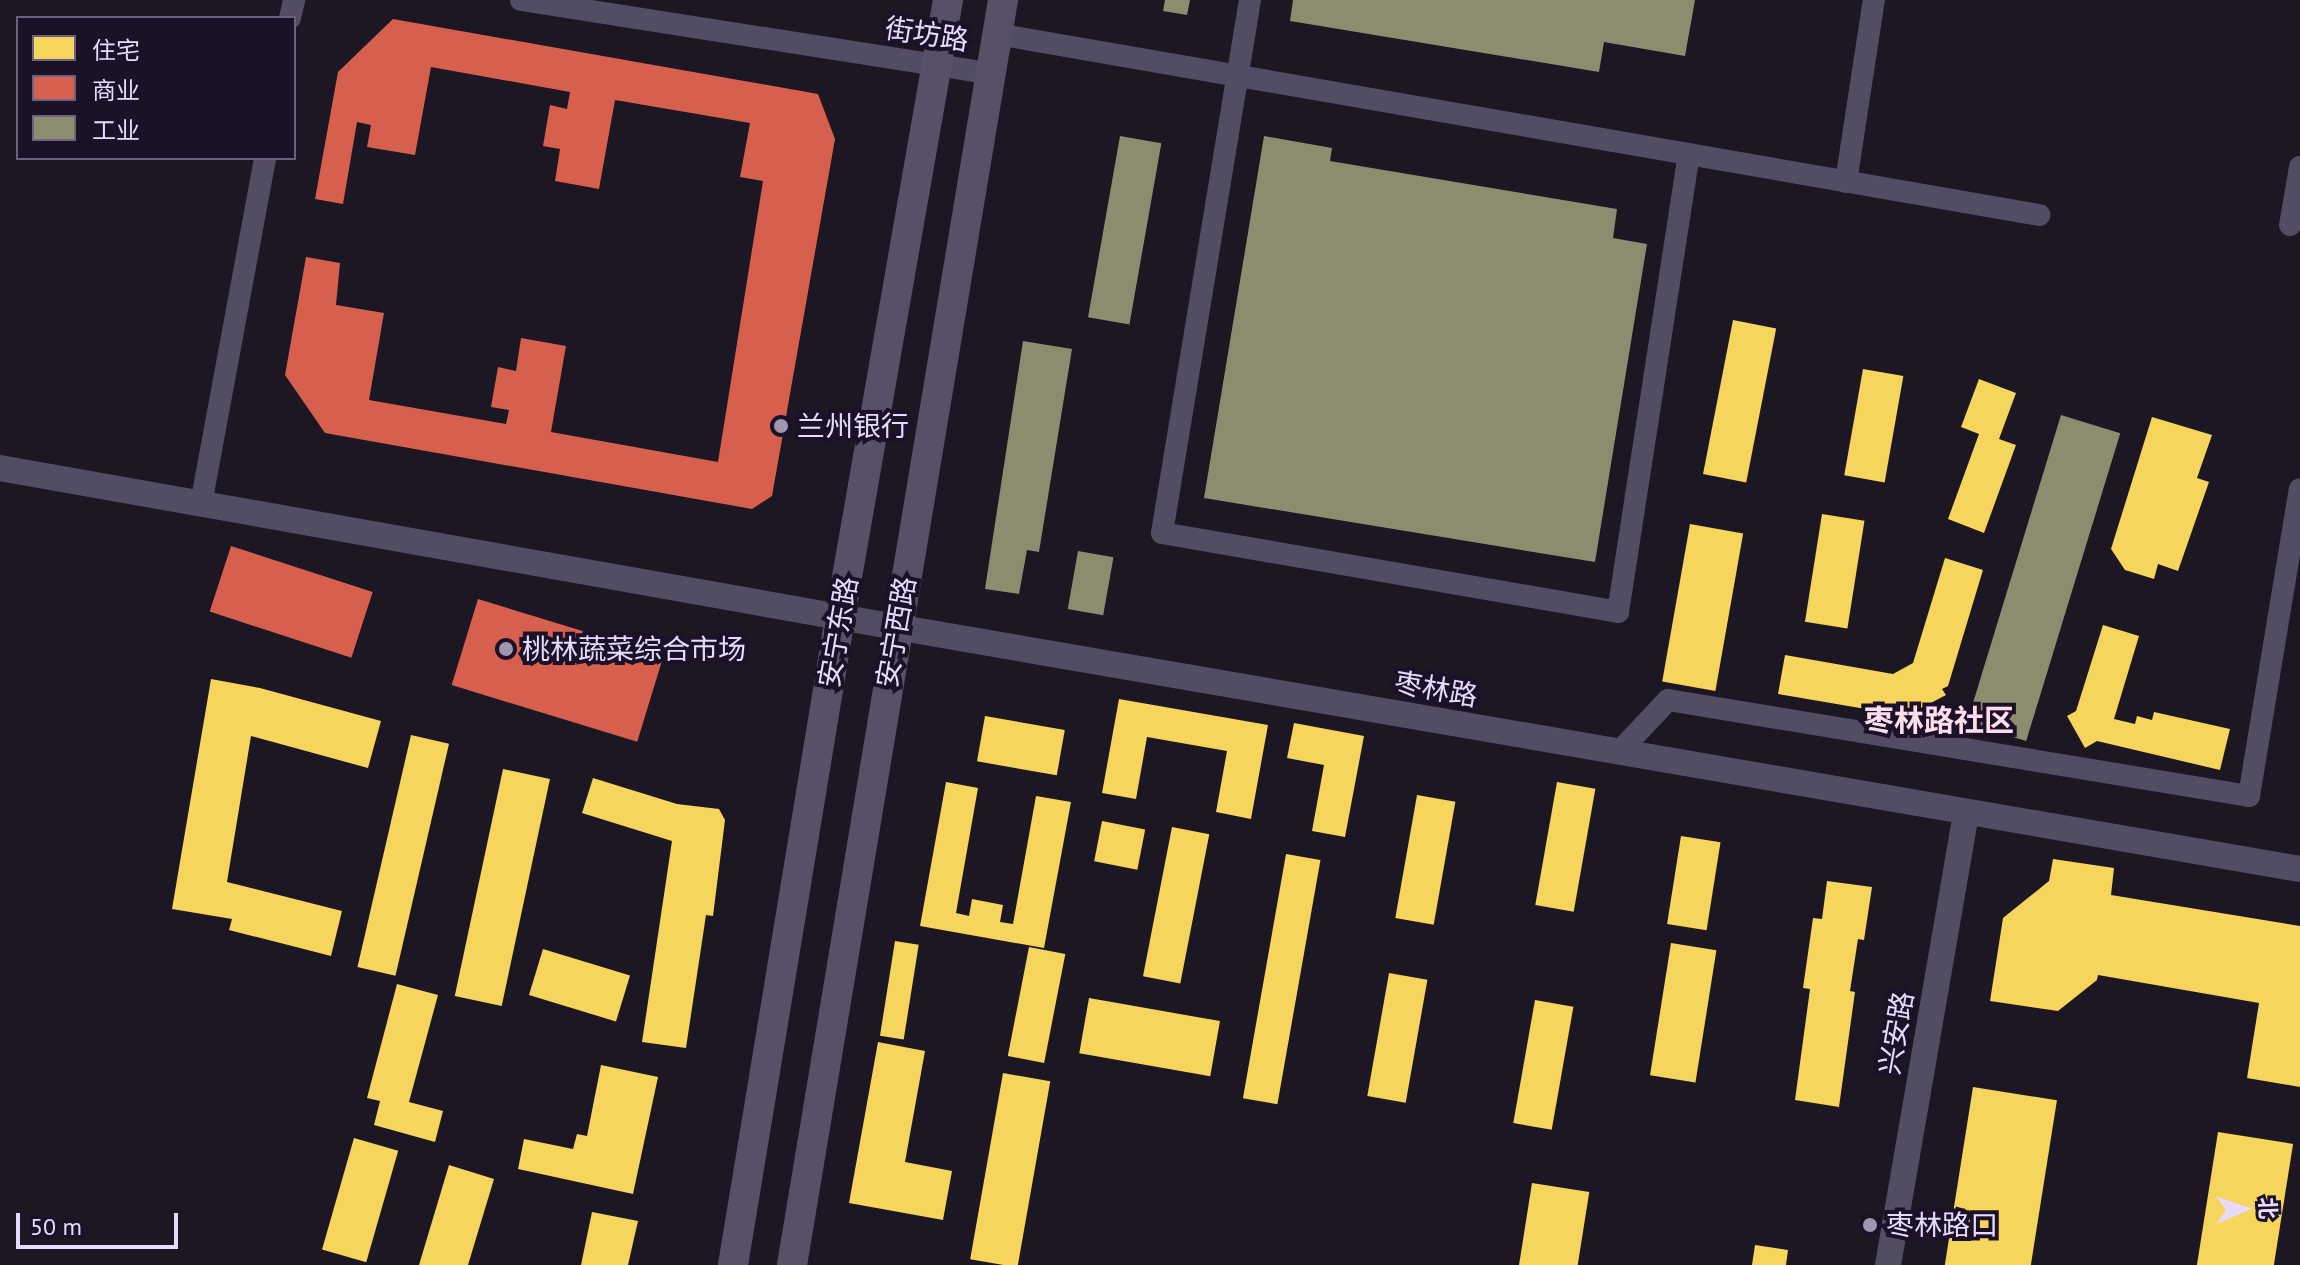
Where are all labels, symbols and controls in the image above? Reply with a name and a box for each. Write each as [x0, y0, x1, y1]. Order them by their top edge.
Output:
street label: 街坊路 [883, 11, 971, 57]
legend [16, 16, 296, 160]
text: 住宅 [92, 35, 140, 66]
text: 商业 [92, 75, 140, 106]
text: 工业 [92, 115, 140, 146]
place label: 兰州银行 [797, 409, 909, 443]
marker: 兰州银行 [772, 417, 790, 435]
street label: 安宁东路 [812, 574, 864, 690]
street label: 安宁西路 [870, 574, 922, 690]
place label: 桃林蔬菜综合市场 [522, 632, 746, 666]
marker: 桃林蔬菜综合市场 [497, 640, 515, 658]
street label: 枣林路 [1392, 665, 1480, 713]
district label: 枣林路社区 [1864, 702, 2014, 738]
street label: 兴安路 [1872, 989, 1920, 1077]
north arrow [2204, 1169, 2284, 1249]
scale bar [20, 1197, 182, 1247]
text: 北 [2254, 1197, 2282, 1220]
place label: 枣林路口 [1886, 1208, 1998, 1242]
text: 50 m [30, 1211, 82, 1242]
marker: 枣林路口 [1861, 1216, 1879, 1234]

